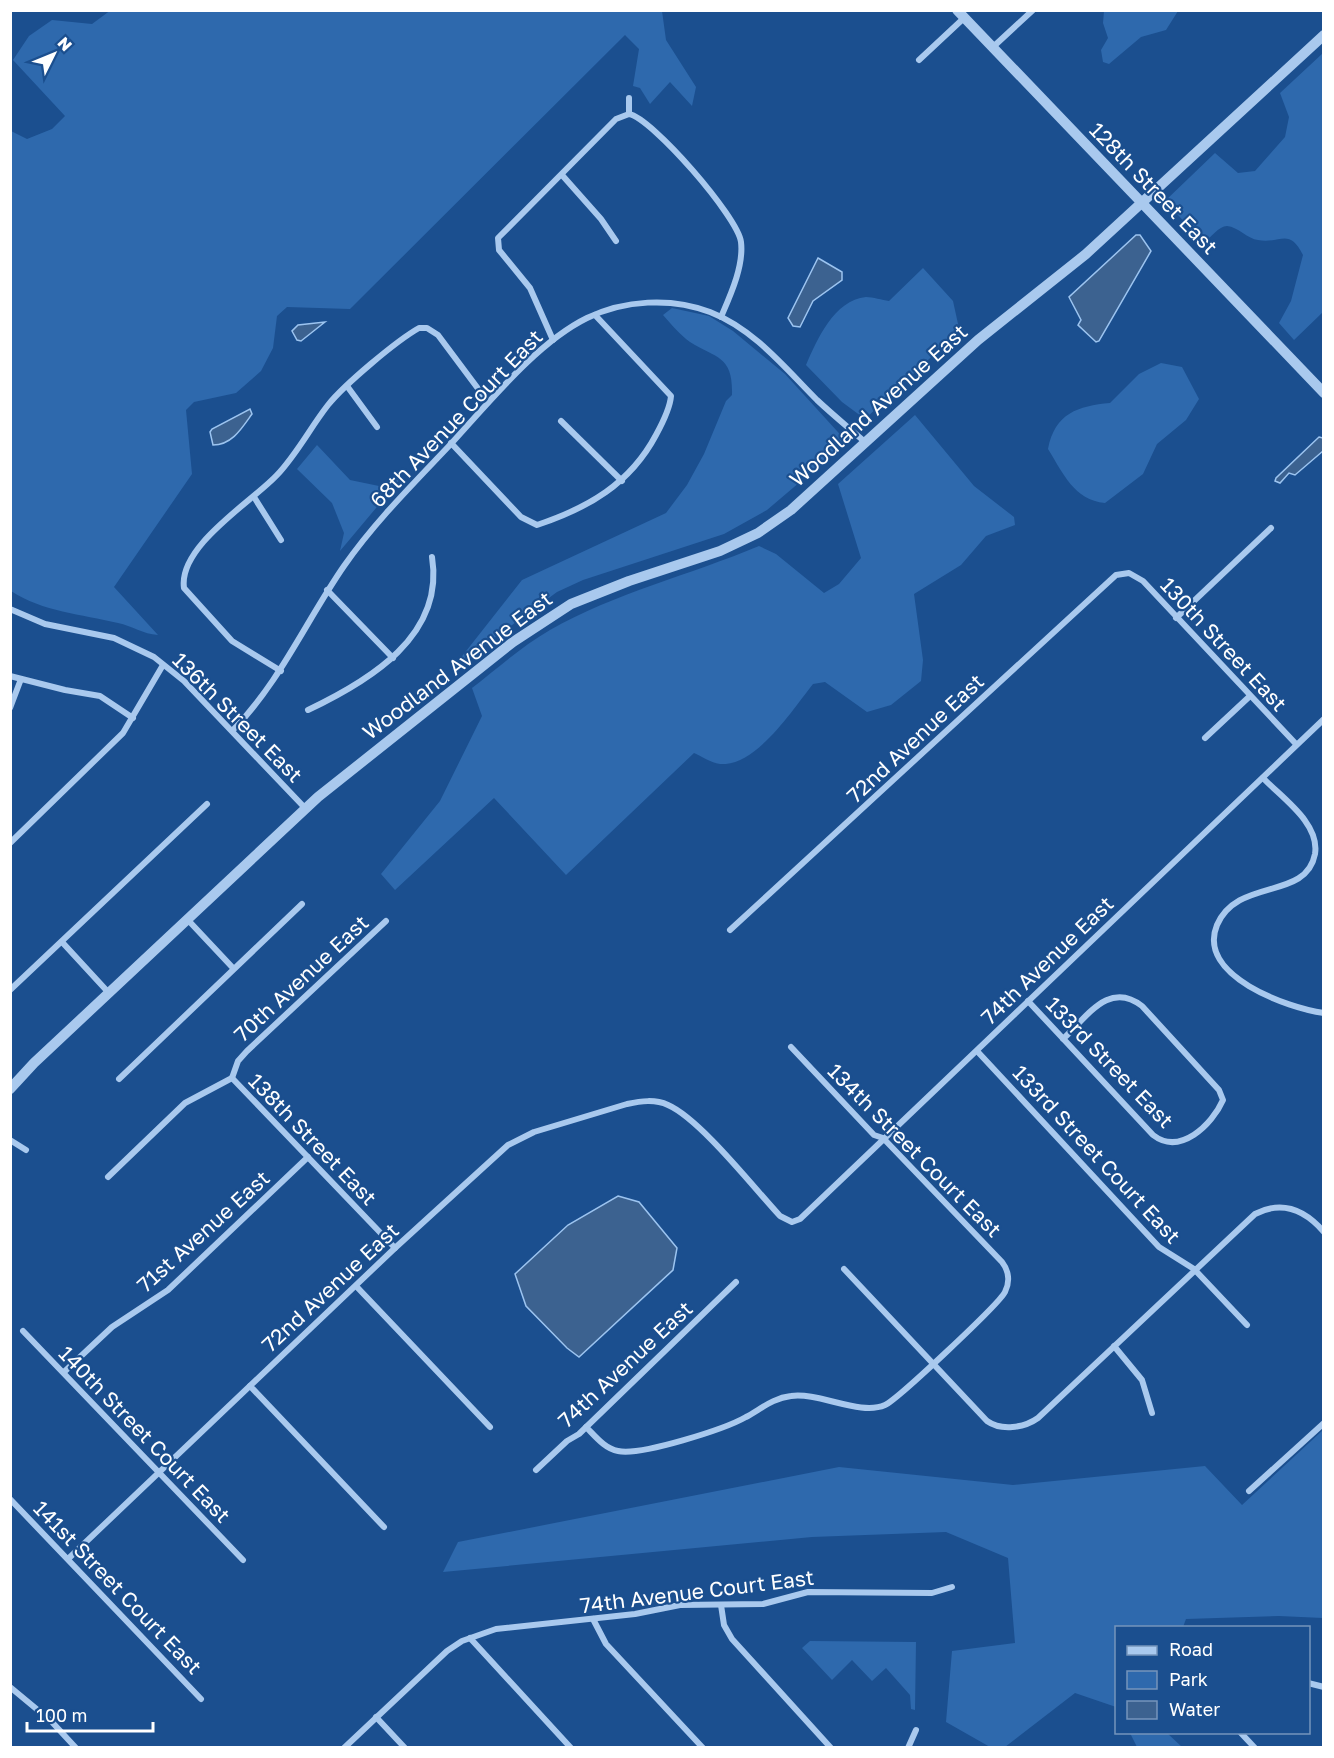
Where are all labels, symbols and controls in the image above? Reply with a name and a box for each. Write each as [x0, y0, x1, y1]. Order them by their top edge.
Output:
north arrow [24, 24, 84, 84]
text: N [54, 32, 76, 55]
street label: 128th Street East [1085, 117, 1223, 259]
street label: Woodland Avenue East [784, 318, 972, 492]
street label: 68th Avenue Court East [364, 324, 548, 512]
street label: 130th Street East [1155, 572, 1293, 716]
street label: Woodland Avenue East [357, 585, 557, 745]
street label: 136th Street East [168, 647, 308, 787]
street label: 72nd Avenue East [841, 668, 989, 808]
street label: 74th Avenue East [975, 890, 1119, 1030]
street label: 70th Avenue East [228, 909, 374, 1047]
street label: 133rd Street East [1041, 991, 1179, 1133]
street label: 134th Street Court East [823, 1058, 1007, 1242]
street label: 133rd Street Court East [1008, 1060, 1186, 1248]
street label: 138th Street East [243, 1068, 383, 1210]
street label: 71st Avenue East [131, 1165, 275, 1297]
street label: 72nd Avenue East [256, 1217, 404, 1357]
street label: 74th Avenue East [553, 1295, 697, 1433]
street label: 140th Street Court East [54, 1340, 236, 1528]
street label: 141st Street Court East [28, 1495, 208, 1679]
street label: 74th Avenue Court East [578, 1564, 816, 1618]
legend [1115, 1626, 1310, 1734]
text: Road [1169, 1638, 1213, 1660]
text: Park [1169, 1668, 1208, 1690]
scale bar [27, 1695, 153, 1733]
text: Water [1169, 1698, 1220, 1720]
text: 100 m [36, 1704, 87, 1726]

